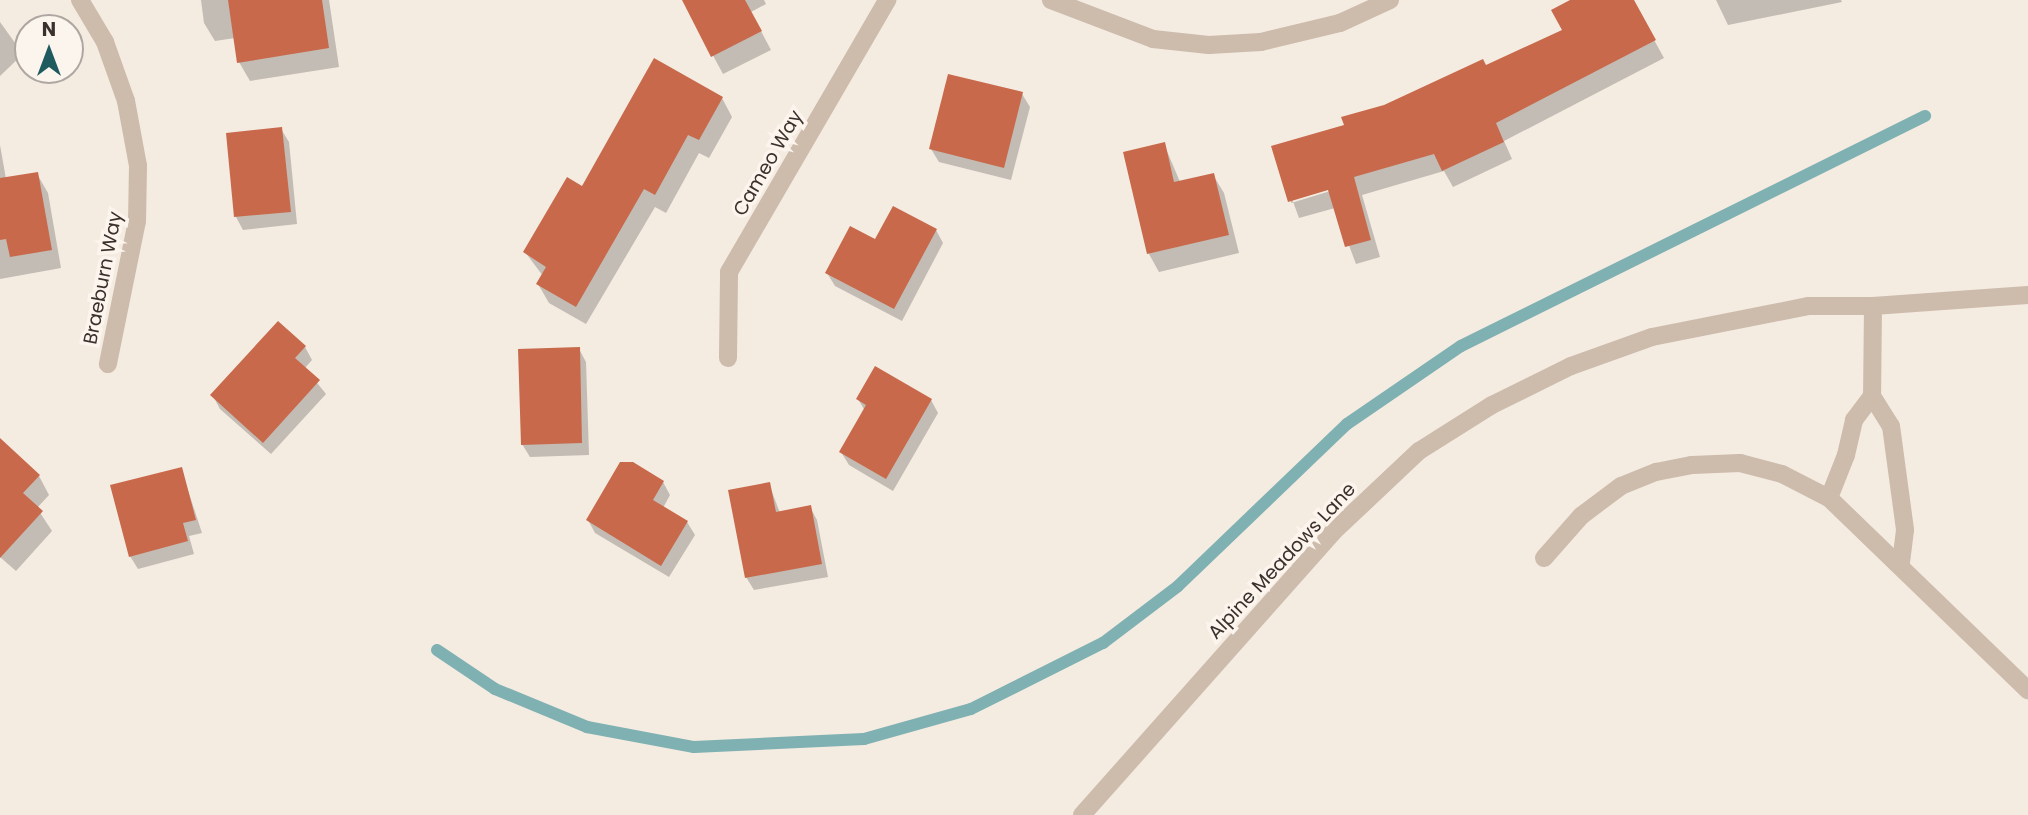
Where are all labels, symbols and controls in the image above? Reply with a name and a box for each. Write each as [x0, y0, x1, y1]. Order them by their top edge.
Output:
north arrow [14, 14, 84, 84]
text: N [42, 16, 56, 43]
street label: Cameo Way [729, 106, 807, 220]
street label: Braeburn Way [79, 210, 127, 346]
street label: Alpine Meadows Lane [1204, 478, 1360, 644]

